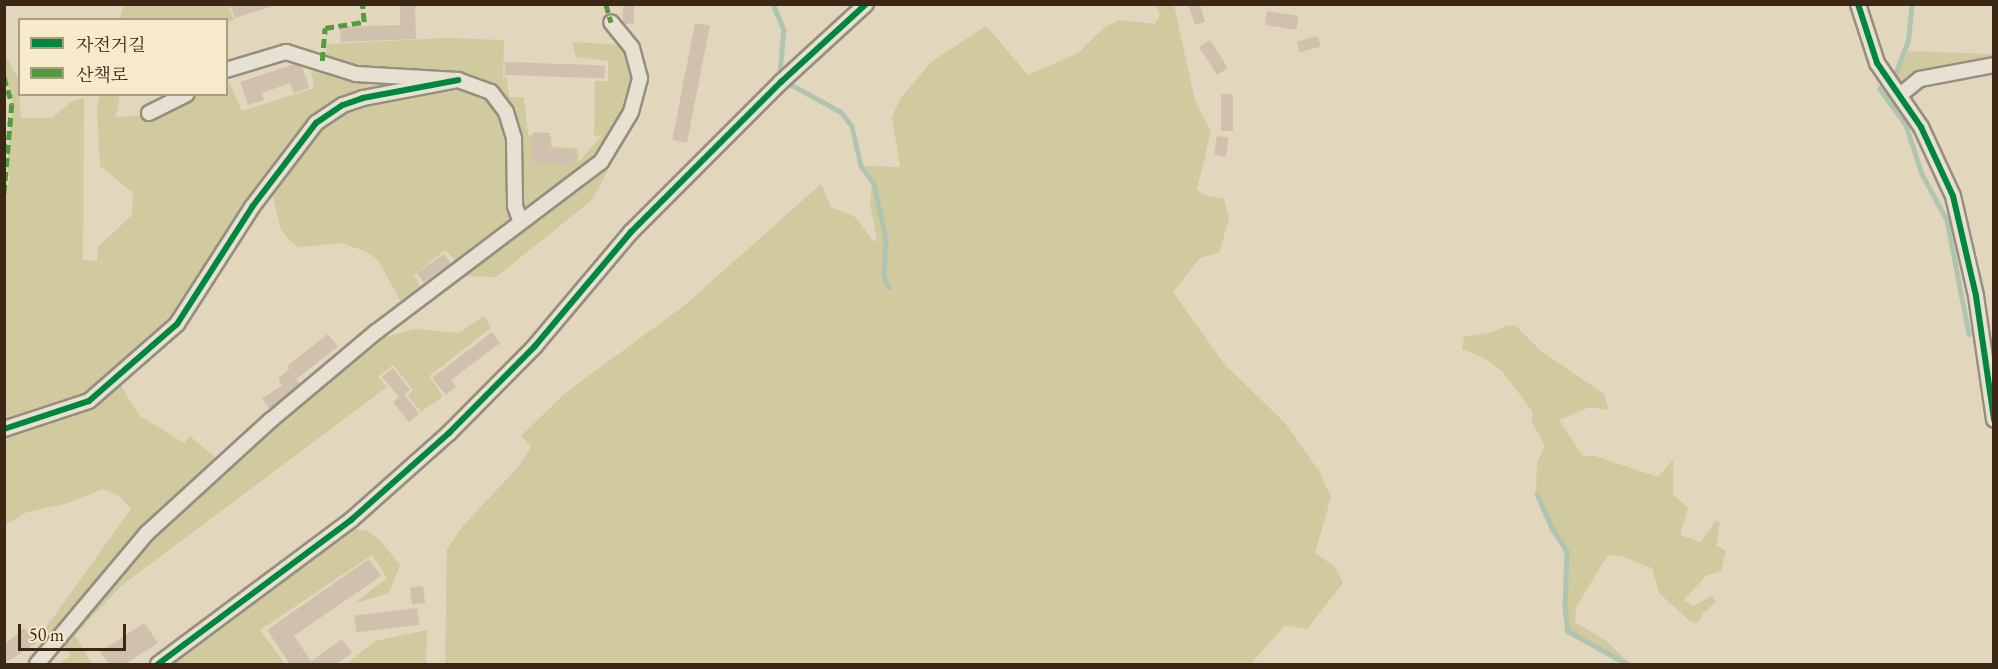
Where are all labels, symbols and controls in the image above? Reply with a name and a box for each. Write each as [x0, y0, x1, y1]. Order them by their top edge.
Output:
legend [18, 18, 228, 96]
text: 자전거길 [76, 33, 146, 56]
text: 산책로 [76, 63, 128, 86]
scale bar [21, 612, 129, 650]
text: 50 m [29, 623, 64, 646]

